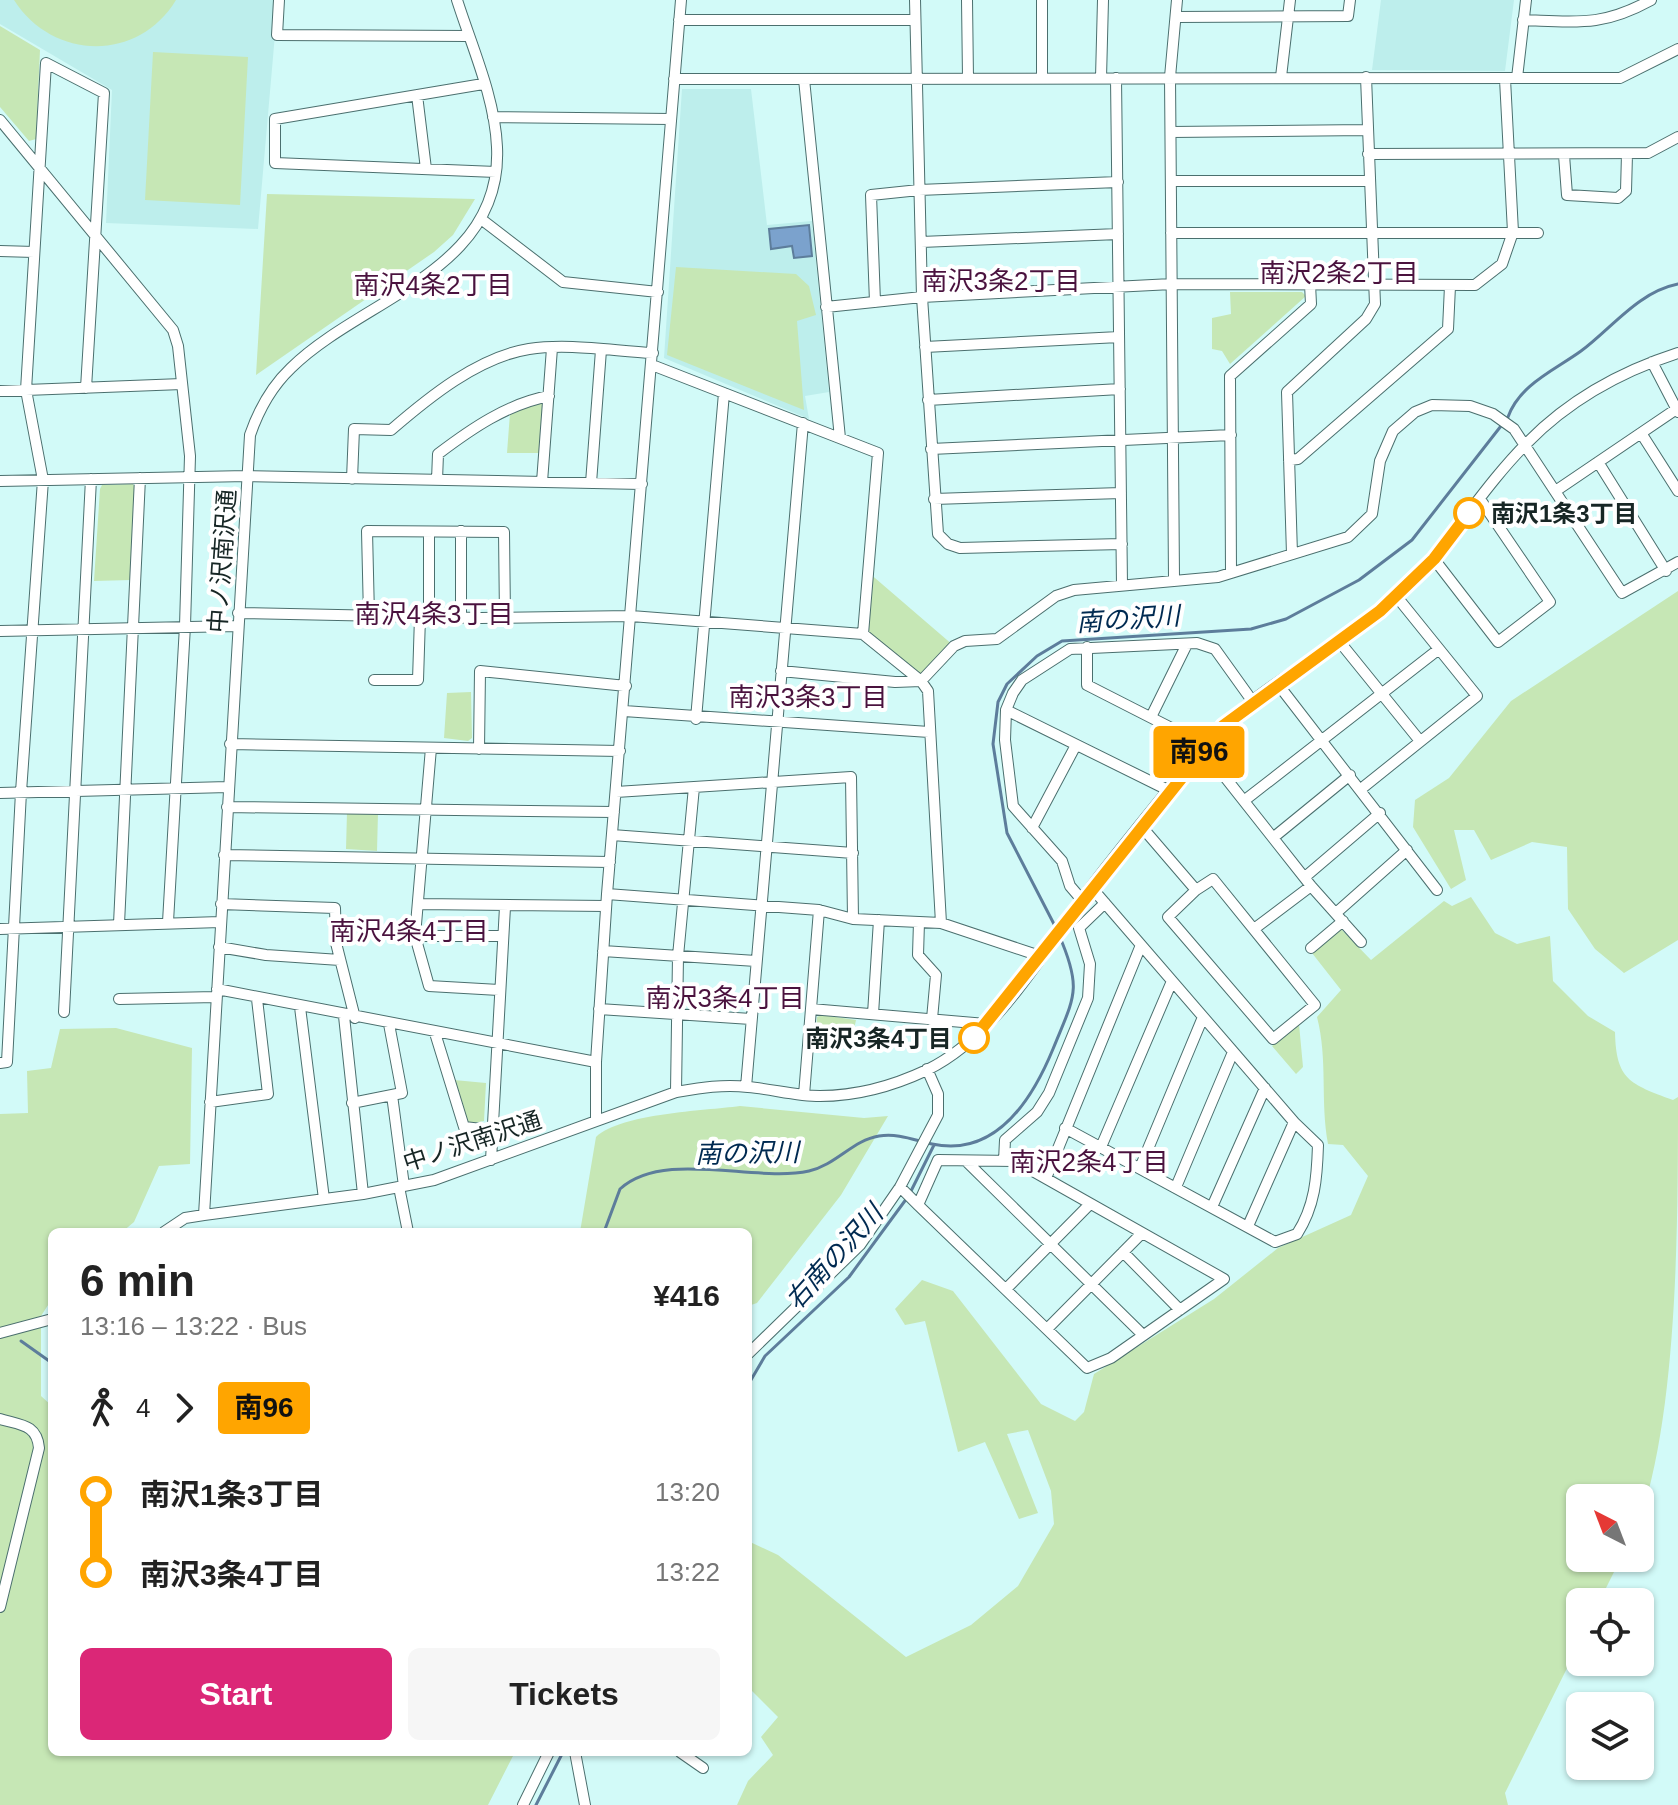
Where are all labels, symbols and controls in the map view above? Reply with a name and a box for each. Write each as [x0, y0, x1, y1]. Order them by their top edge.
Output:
district label: 南沢2条2丁目 [1260, 258, 1418, 288]
district label: 南沢3条2丁目 [922, 266, 1080, 296]
district label: 南沢4条2丁目 [354, 270, 512, 300]
street label: 中ノ沢南沢通 [204, 488, 240, 634]
marker: 南沢1条3丁目 [1454, 498, 1484, 528]
place label: 南沢1条3丁目 [1491, 500, 1638, 527]
district label: 南沢4条3丁目 [355, 599, 513, 629]
water label: 南の沢川 [1075, 600, 1184, 638]
district label: 南沢3条3丁目 [729, 682, 887, 712]
line badge: 南96 [1153, 726, 1245, 778]
text: 南96 [1169, 736, 1229, 767]
district label: 南沢4条4丁目 [330, 916, 488, 946]
district label: 南沢3条4丁目 [646, 983, 804, 1013]
marker: 南沢3条4丁目 [959, 1023, 989, 1053]
place label: 南沢3条4丁目 [805, 1025, 952, 1052]
street label: 中ノ沢南沢通 [399, 1106, 545, 1176]
water label: 南の沢川 [695, 1137, 802, 1169]
district label: 南沢2条4丁目 [1010, 1147, 1168, 1177]
water label: 右南の沢川 [779, 1196, 891, 1315]
text: 6 min [80, 1256, 195, 1305]
text: ¥416 [653, 1279, 720, 1312]
text: 13:16 – 13:22 · Bus [80, 1311, 307, 1341]
icon: walk [80, 1386, 124, 1430]
icon: forward [162, 1386, 206, 1430]
text: 南96 [234, 1392, 294, 1423]
text: 4 [136, 1393, 150, 1423]
text: 13:20 [655, 1477, 720, 1507]
text: 南沢1条3丁目 [140, 1478, 323, 1511]
north arrow [1566, 1484, 1654, 1572]
map controls [1566, 1484, 1654, 1780]
text: 13:22 [655, 1557, 720, 1587]
text: 南沢3条4丁目 [140, 1558, 323, 1591]
button: locate [1566, 1588, 1654, 1676]
button: Start [80, 1648, 392, 1740]
button: Tickets [408, 1648, 720, 1740]
button: layers [1566, 1692, 1654, 1780]

